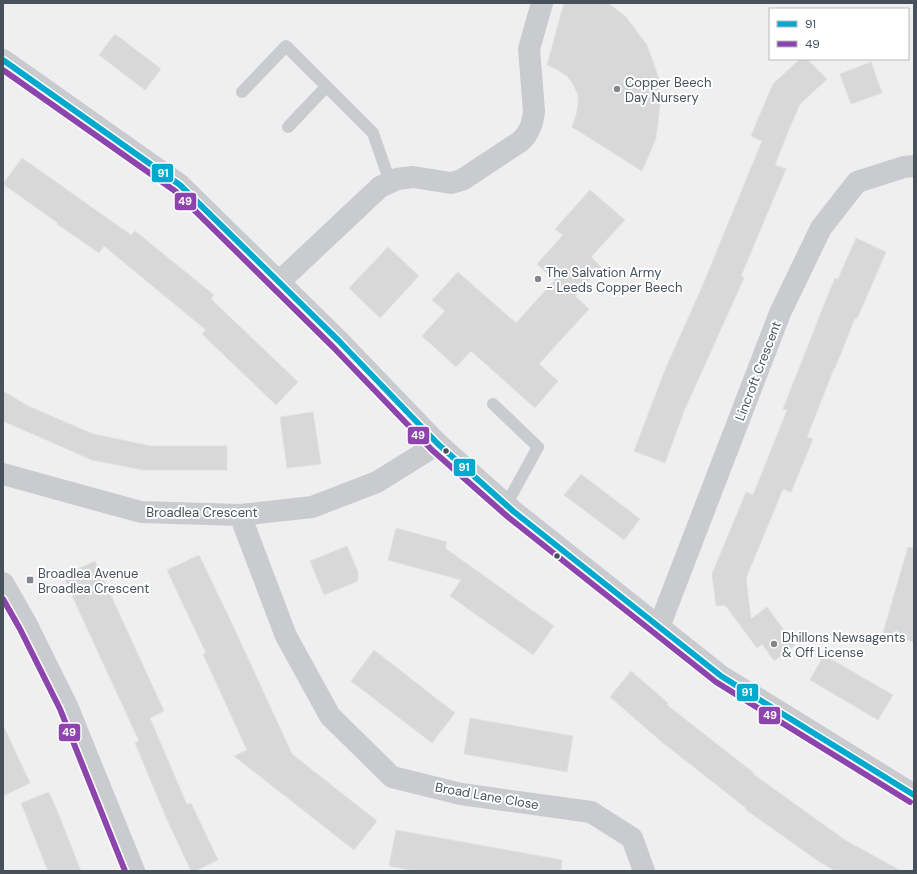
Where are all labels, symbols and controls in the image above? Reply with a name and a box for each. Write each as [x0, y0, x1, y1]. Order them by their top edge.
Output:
legend [769, 8, 909, 60]
text: 91 [805, 16, 816, 32]
text: 49 [805, 36, 820, 52]
place label: Copper Beech Day Nursery [625, 74, 711, 106]
marker: Copper Beech Day Nursery [612, 84, 622, 94]
line badge: 91 [151, 163, 174, 183]
text: 91 [158, 166, 168, 180]
line badge: 49 [174, 192, 197, 211]
text: 49 [178, 194, 192, 208]
place label: The Salvation Army - Leeds Copper Beech [546, 264, 682, 296]
marker: The Salvation Army - Leeds Copper Beech [533, 274, 543, 284]
street label: Lincroft Crescent [731, 319, 785, 423]
line badge: 49 [407, 426, 430, 445]
text: 49 [411, 428, 425, 442]
unlabelled marker [441, 446, 451, 456]
line badge: 91 [453, 458, 476, 477]
text: 91 [459, 460, 469, 474]
street label: Broadlea Crescent [146, 504, 258, 521]
unlabelled marker [552, 551, 562, 561]
place label: Broadlea Avenue Broadlea Crescent [38, 565, 149, 597]
marker: Broadlea Avenue Broadlea Crescent [25, 575, 35, 585]
place label: Dhillons Newsagents & Off License [782, 629, 906, 661]
marker: Dhillons Newsagents & Off License [769, 639, 779, 649]
line badge: 91 [736, 683, 759, 702]
text: 91 [742, 685, 752, 699]
line badge: 49 [758, 706, 781, 725]
text: 49 [763, 708, 777, 722]
line badge: 49 [58, 723, 81, 742]
text: 49 [62, 725, 76, 739]
street label: Broad Lane Close [434, 779, 540, 813]

